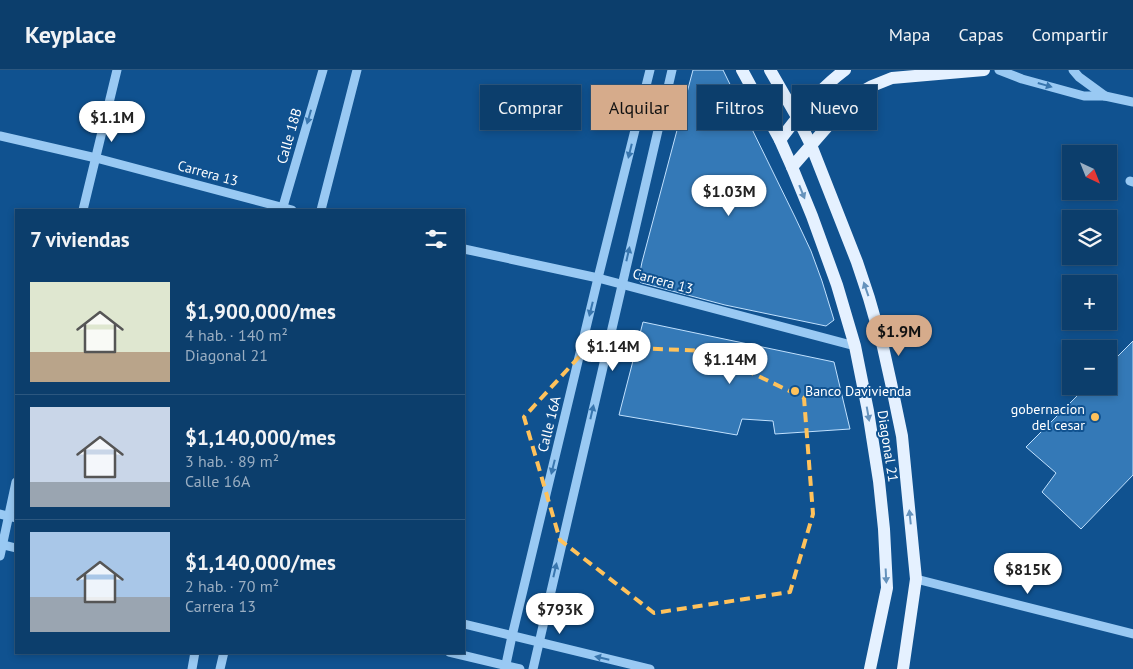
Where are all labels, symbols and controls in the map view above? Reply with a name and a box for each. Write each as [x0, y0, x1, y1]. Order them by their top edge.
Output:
text: Keyplace [25, 19, 116, 50]
text: Mapa [889, 23, 931, 46]
text: Capas [959, 23, 1004, 46]
text: Compartir [1032, 23, 1108, 46]
one-way arrow [1038, 82, 1053, 90]
chip: Comprar [480, 85, 581, 130]
chip: Alquilar [591, 85, 687, 130]
chip: Filtros [697, 85, 782, 130]
chip: Nuevo [792, 85, 877, 130]
pin: $1.1M [77, 100, 147, 143]
street label: Calle 18B [272, 106, 306, 166]
text: $1.1M [90, 107, 134, 127]
one-way arrow [305, 109, 313, 124]
one-way arrow [626, 144, 634, 159]
north arrow [1062, 145, 1118, 200]
map controls [1062, 145, 1117, 395]
street label: Carrera 13 [176, 156, 240, 190]
pin: $1.03M [688, 174, 770, 217]
text: $1.03M [702, 181, 756, 201]
one-way arrow [798, 185, 806, 200]
button: layers [1062, 210, 1117, 265]
icon: filters [422, 225, 450, 253]
text: 7 viviendas [30, 226, 130, 253]
one-way arrow [625, 246, 633, 261]
street label: Carrera 13 [631, 264, 695, 298]
button: + [1062, 275, 1117, 330]
one-way arrow [862, 281, 870, 296]
text: $1,900,000/mes [185, 298, 336, 325]
one-way arrow [587, 301, 595, 316]
icon: home [70, 302, 130, 362]
pin: $1.9M [864, 314, 934, 357]
text: $1.9M [877, 321, 921, 341]
text: 4 hab. · 140 m² [185, 325, 288, 345]
pin: $1.14M [572, 330, 654, 372]
text: $1.14M [586, 336, 640, 356]
button: − [1062, 340, 1117, 395]
pin: $1.14M [689, 342, 771, 385]
text: Diagonal 21 [185, 345, 268, 365]
text: $1.14M [703, 349, 757, 369]
place label: Banco Davivienda [805, 382, 911, 400]
marker: Banco Davivienda [789, 385, 801, 397]
street label: Calle 16A [533, 393, 565, 454]
place label: gobernacion del cesar [1011, 400, 1085, 434]
one-way arrow [588, 404, 596, 420]
one-way arrow [865, 407, 873, 423]
street label: Diagonal 21 [873, 409, 903, 483]
marker: gobernacion del cesar [1089, 411, 1101, 423]
text: $1,140,000/mes [185, 424, 336, 451]
icon: home [70, 427, 130, 487]
text: 3 hab. · 89 m² [185, 451, 279, 471]
one-way arrow [549, 459, 557, 474]
text: Calle 16A [185, 471, 250, 491]
one-way arrow [906, 508, 914, 524]
text: $1,140,000/mes [185, 549, 336, 576]
icon: home [70, 552, 130, 612]
pin: $815K [993, 552, 1063, 595]
text: $815K [1005, 559, 1051, 579]
one-way arrow [551, 563, 559, 578]
one-way arrow [883, 568, 891, 584]
text: 2 hab. · 70 m² [185, 576, 279, 596]
pin: $793K [525, 592, 595, 635]
text: Carrera 13 [185, 596, 256, 616]
text: $793K [537, 599, 583, 619]
one-way arrow [595, 654, 610, 662]

